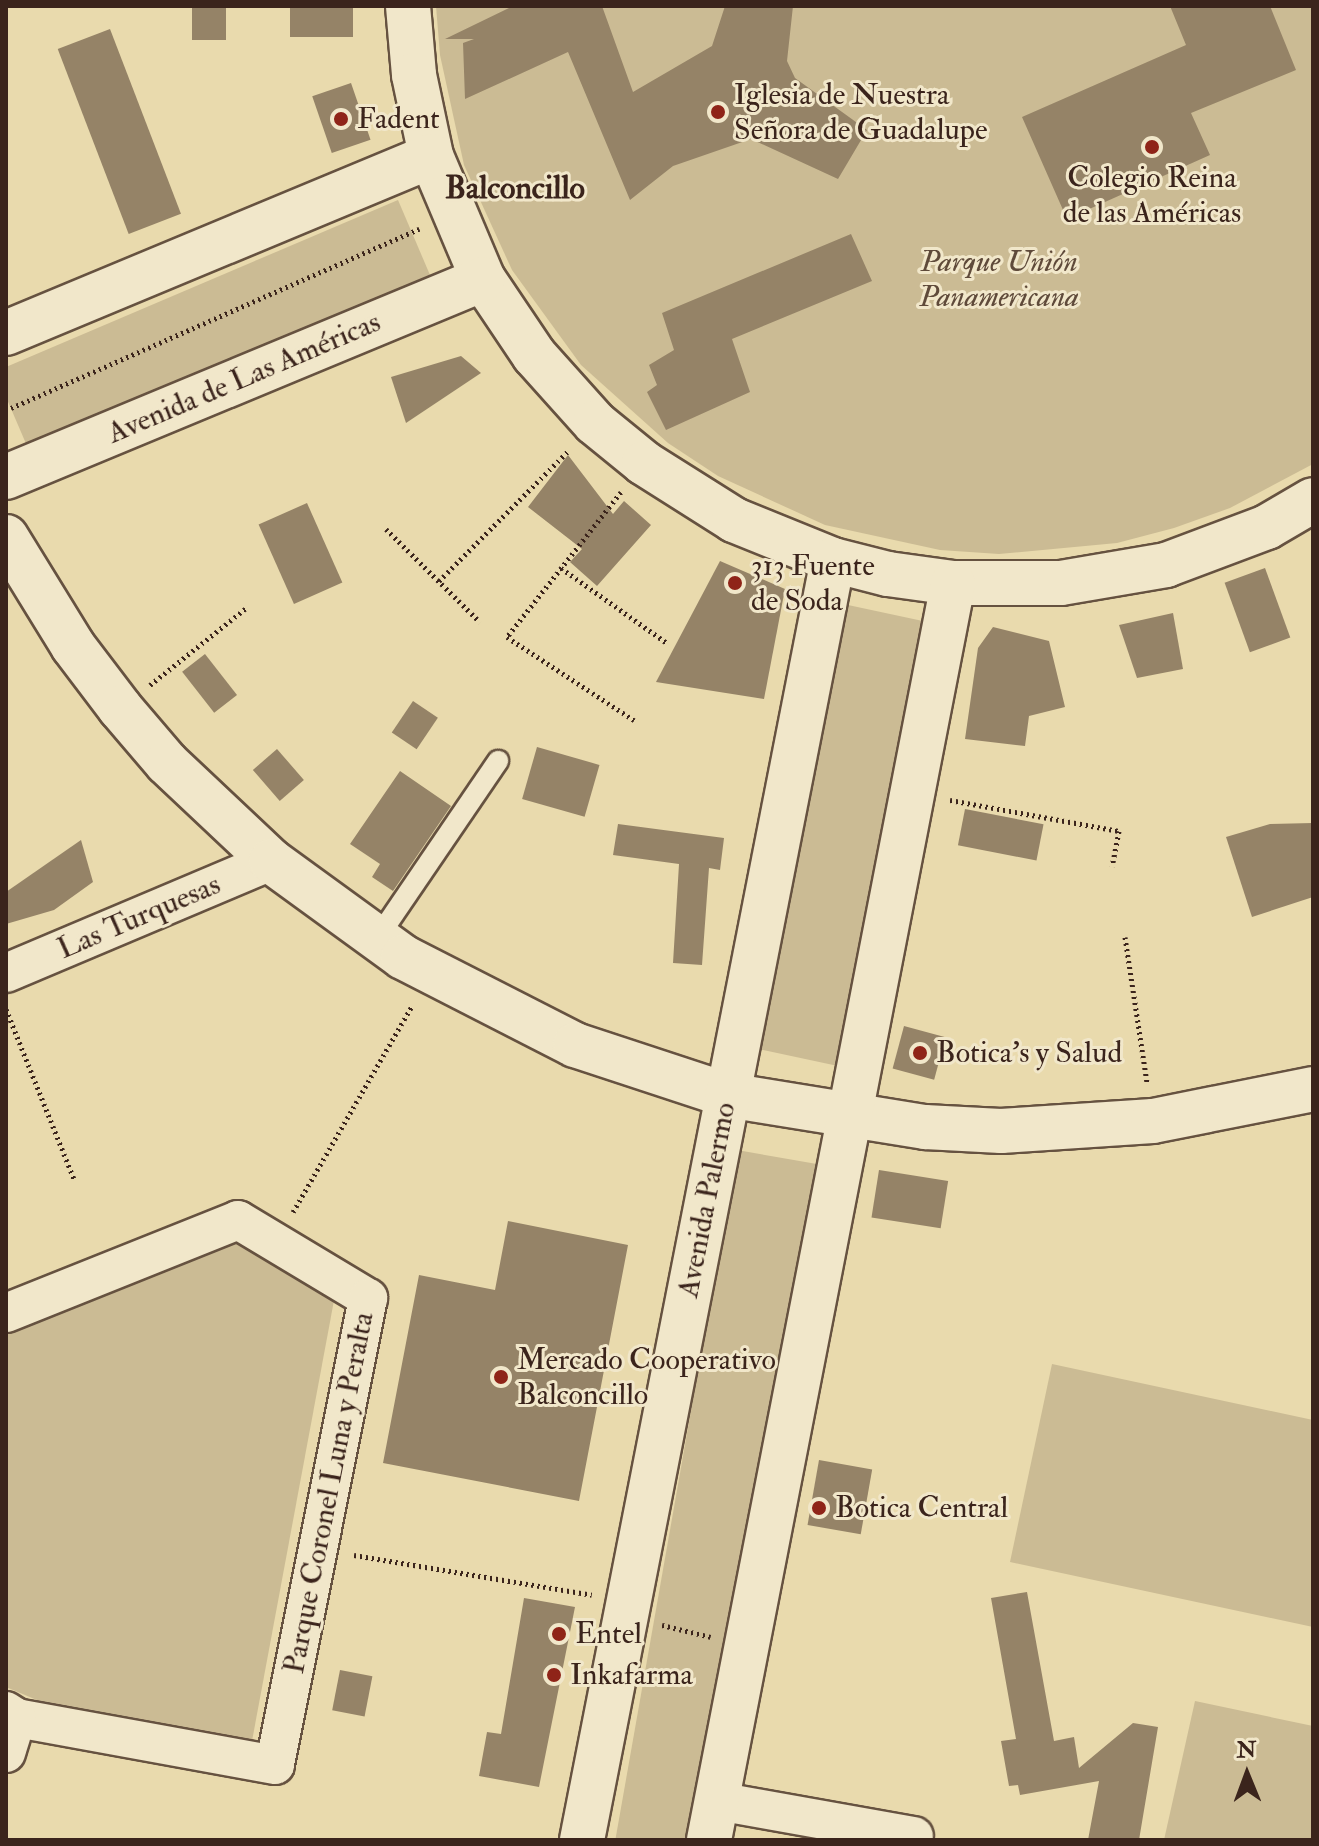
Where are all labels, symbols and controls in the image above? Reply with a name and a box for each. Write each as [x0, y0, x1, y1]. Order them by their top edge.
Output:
place label: Iglesia de Nuestra Señora de Guadalupe [734, 77, 987, 148]
place label: Fadent [357, 101, 440, 137]
marker: Iglesia de Nuestra Señora de Guadalupe [709, 103, 727, 121]
marker: Fadent [332, 110, 350, 128]
marker: Colegio Reina de las Américas [1143, 138, 1161, 156]
place label: Colegio Reina de las Américas [1063, 160, 1241, 230]
district label: Balconcillo [445, 169, 585, 207]
park label: Parque Unión Panamericana [919, 244, 1079, 314]
street label: Avenida de Las Américas [102, 304, 386, 452]
place label: 313 Fuente de Soda [751, 548, 875, 618]
marker: 313 Fuente de Soda [726, 574, 744, 592]
street label: Las Turquesas [52, 867, 226, 967]
place label: Botica's y Salud [936, 1035, 1122, 1071]
marker: Botica's y Salud [911, 1044, 929, 1062]
street label: Avenida Palermo [670, 1099, 744, 1301]
street label: Parque Coronel Luna y Peralta [276, 1309, 382, 1677]
place label: Mercado Cooperativo Balconcillo [517, 1342, 776, 1412]
marker: Mercado Cooperativo Balconcillo [492, 1368, 510, 1386]
place label: Botica Central [835, 1490, 1008, 1526]
marker: Botica Central [810, 1499, 828, 1517]
place label: Entel [575, 1616, 642, 1652]
marker: Entel [550, 1625, 568, 1643]
place label: Inkafarma [570, 1657, 693, 1693]
marker: Inkafarma [545, 1666, 563, 1684]
north arrow [1207, 1734, 1287, 1814]
text: N [1236, 1736, 1257, 1764]

